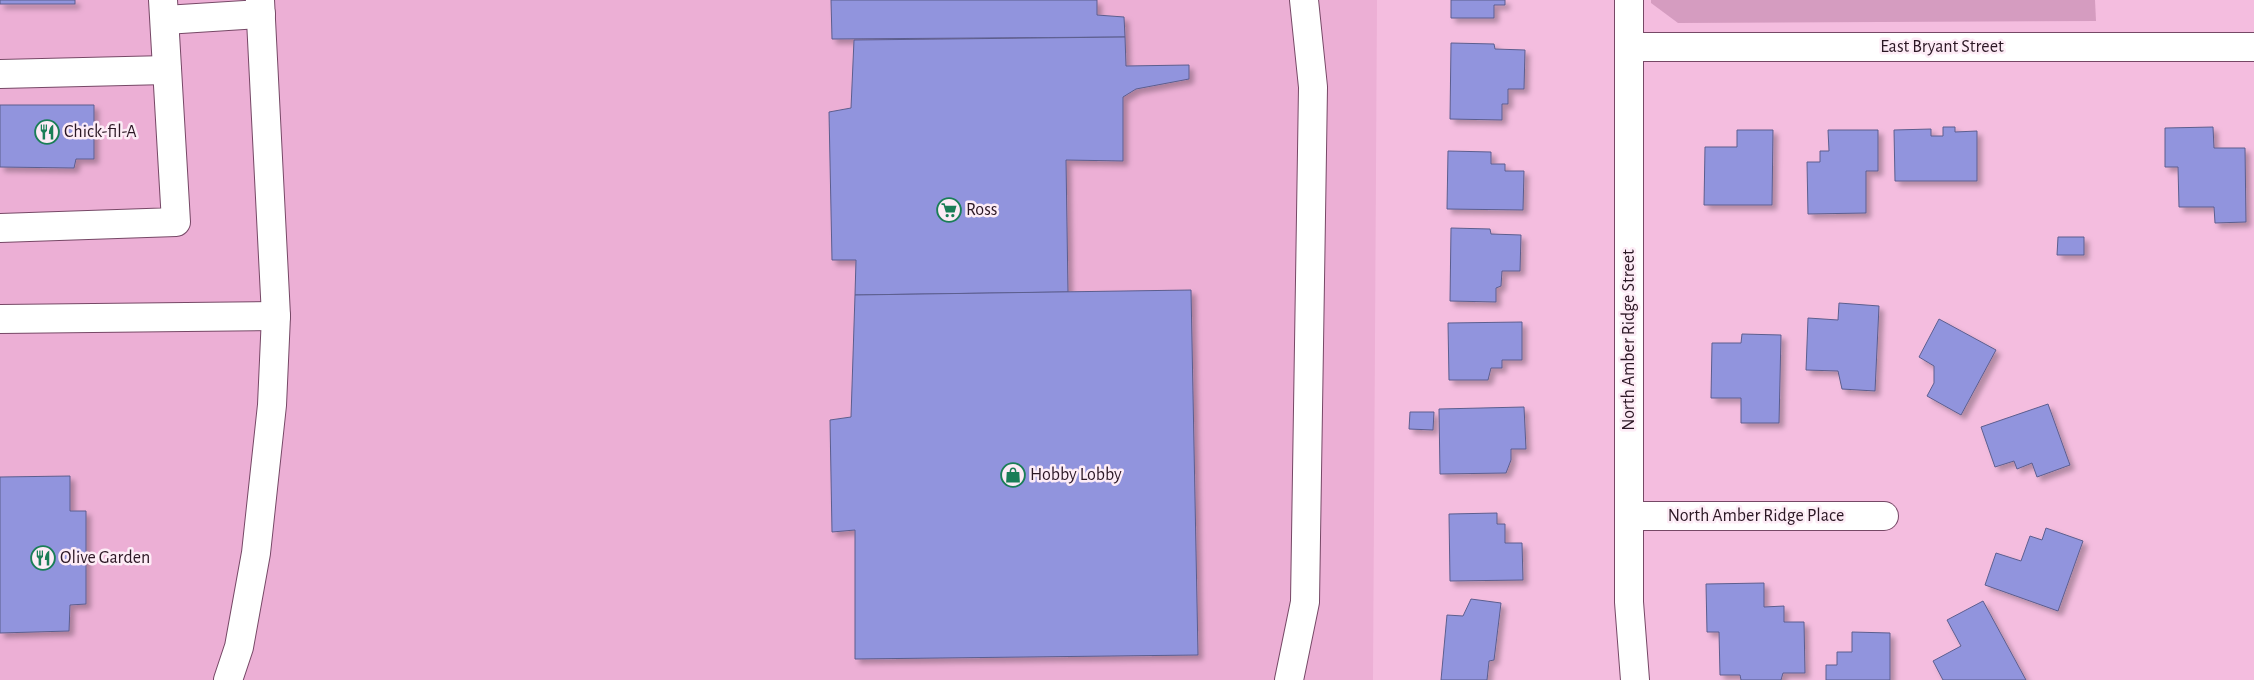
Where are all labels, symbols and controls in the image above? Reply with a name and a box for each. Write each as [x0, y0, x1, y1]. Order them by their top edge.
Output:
street label: East Bryant Street [1880, 38, 2004, 56]
restaurant icon: Chick-fil-A [34, 119, 60, 145]
place label: Chick-fil-A [64, 123, 137, 141]
supermarket icon: Ross [936, 197, 962, 223]
place label: Ross [966, 201, 998, 219]
street label: North Amber Ridge Street [1620, 249, 1638, 431]
shop icon: Hobby Lobby [1000, 462, 1026, 488]
place label: Hobby Lobby [1030, 466, 1122, 484]
street label: North Amber Ridge Place [1668, 507, 1844, 525]
restaurant icon: Olive Garden [30, 545, 56, 571]
place label: Olive Garden [60, 549, 150, 567]

